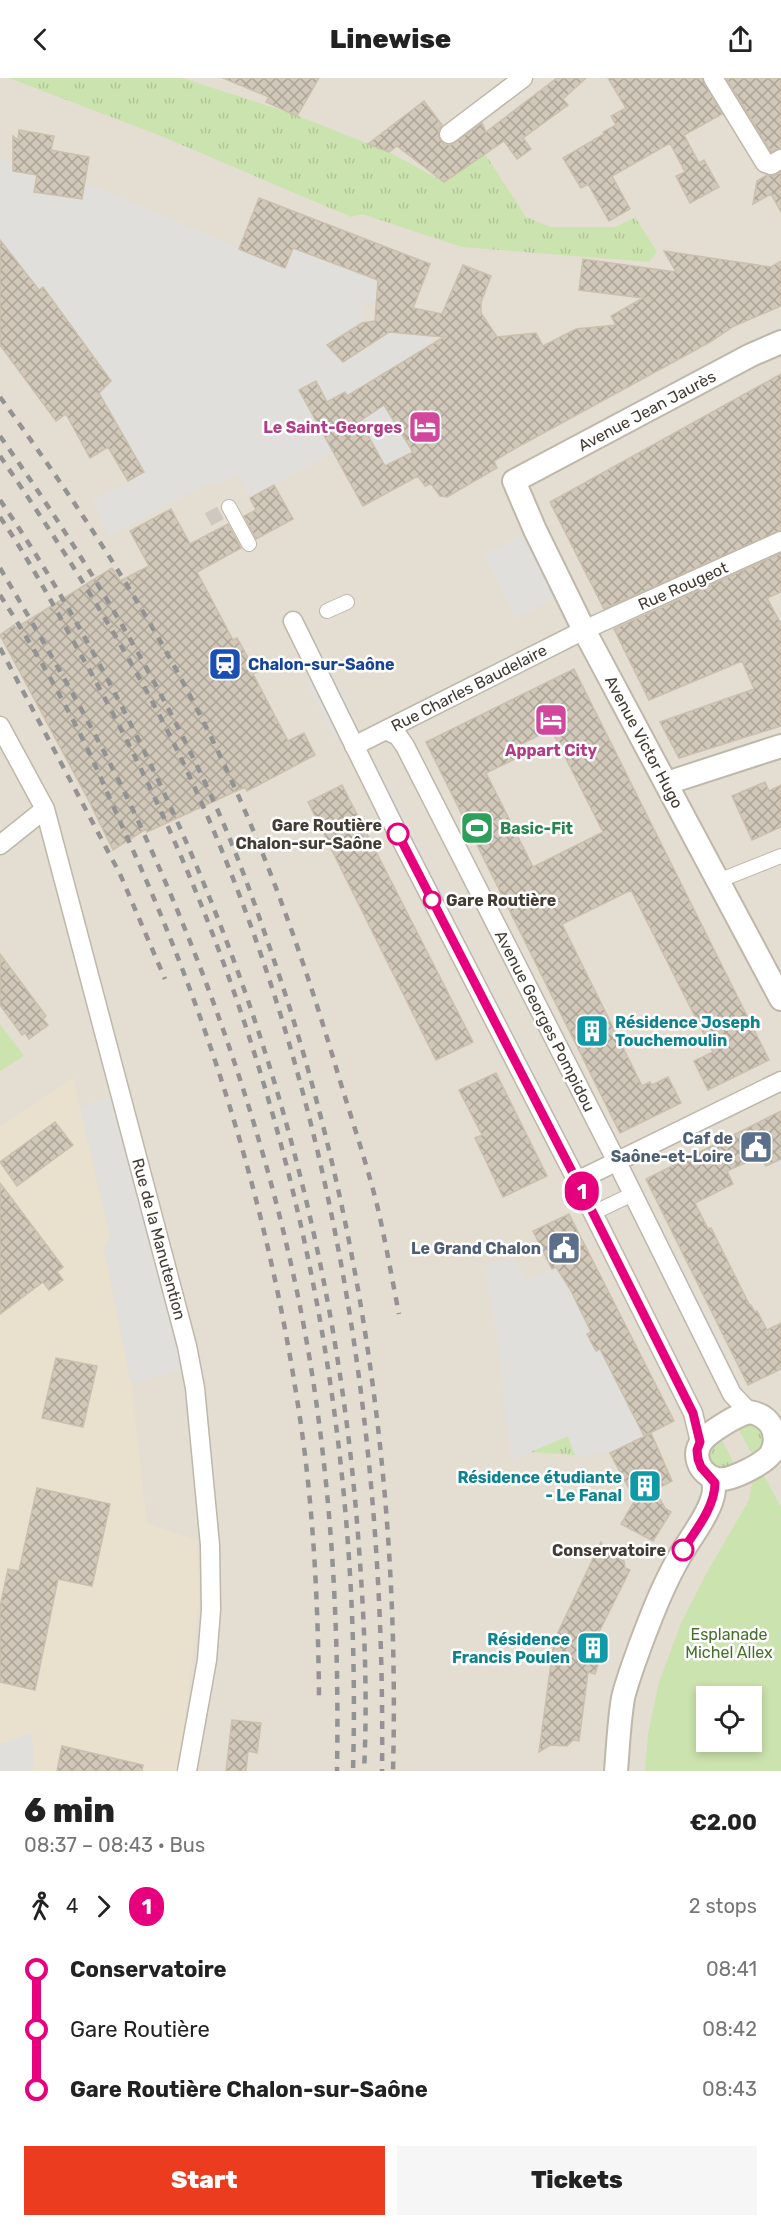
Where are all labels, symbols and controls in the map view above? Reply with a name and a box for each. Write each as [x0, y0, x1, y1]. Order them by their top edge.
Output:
icon: back [24, 23, 57, 56]
text: Linewise [330, 23, 451, 55]
icon: share [724, 23, 757, 56]
street label: Avenue Jean Jaurès [575, 367, 719, 455]
hotel icon: Le Saint-Georges [407, 409, 443, 445]
place label: Le Saint-Georges [263, 418, 402, 437]
street label: Rue Rougeot [635, 558, 731, 614]
street label: Rue Charles Baudelaire [388, 640, 550, 736]
station icon: Chalon-sur-Saône [207, 646, 243, 682]
place label: Chalon-sur-Saône [248, 655, 395, 674]
street label: Avenue Victor Hugo [601, 672, 687, 812]
hotel icon: Appart City [533, 702, 569, 738]
place label: Appart City [505, 741, 597, 760]
sports icon: Basic-Fit [459, 810, 495, 846]
place label: Gare Routière Chalon-sur-Saône [235, 816, 382, 853]
place label: Basic-Fit [500, 819, 574, 838]
marker: Gare Routière Chalon-sur-Saône [387, 823, 409, 845]
marker: Gare Routière [423, 891, 441, 909]
place label: Gare Routière [446, 891, 556, 910]
street label: Avenue Georges Pompidou [491, 927, 599, 1115]
building icon: Résidence Joseph Touchemoulin [574, 1013, 610, 1049]
place label: Résidence Joseph Touchemoulin [615, 1013, 760, 1050]
place label: Caf de Saône-et-Loire [611, 1129, 733, 1166]
public building icon: Caf de Saône-et-Loire [738, 1129, 774, 1165]
street label: Rue de la Manutention [128, 1156, 190, 1322]
line badge: 1 [562, 1172, 602, 1210]
text: 1 [577, 1179, 587, 1204]
public building icon: Le Grand Chalon [546, 1230, 582, 1266]
place label: Le Grand Chalon [411, 1239, 541, 1258]
place label: Résidence étudiante - Le Fanal [457, 1468, 622, 1505]
building icon: Résidence étudiante - Le Fanal [627, 1468, 663, 1504]
marker: Conservatoire [672, 1539, 694, 1561]
place label: Conservatoire [552, 1541, 666, 1560]
park label: Esplanade Michel Allex [685, 1625, 773, 1662]
place label: Résidence Francis Poulen [452, 1630, 570, 1667]
building icon: Résidence Francis Poulen [575, 1630, 611, 1666]
map controls [696, 1686, 762, 1752]
button: locate [696, 1686, 762, 1752]
text: 6 min [24, 1791, 115, 1830]
text: €2.00 [689, 1809, 757, 1836]
text: 08:37 – 08:43 · Bus [24, 1833, 205, 1857]
icon: walk [24, 1890, 57, 1923]
icon: forward [87, 1890, 120, 1923]
text: 4 [66, 1894, 78, 1918]
text: 1 [141, 1894, 152, 1919]
text: 2 stops [689, 1894, 757, 1918]
text: Conservatoire [70, 1956, 227, 1983]
text: 08:41 [706, 1957, 757, 1981]
text: Gare Routière [70, 2016, 210, 2043]
text: 08:42 [702, 2017, 757, 2041]
text: Gare Routière Chalon-sur-Saône [70, 2076, 428, 2103]
text: 08:43 [702, 2077, 757, 2101]
button: Start [24, 2146, 385, 2215]
button: Tickets [397, 2146, 757, 2215]

